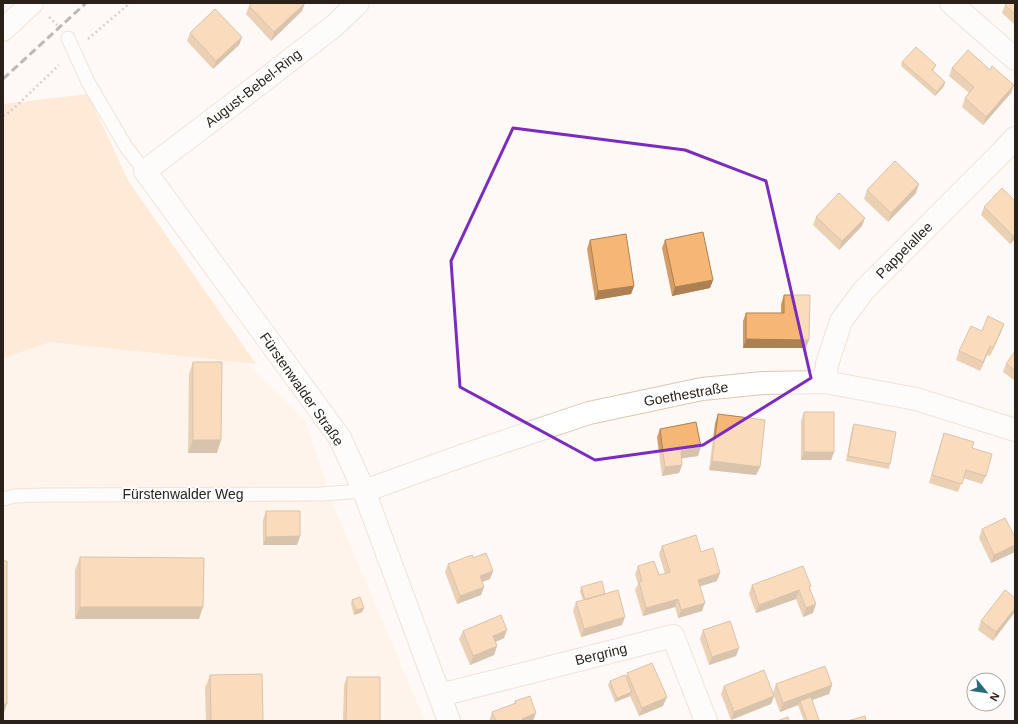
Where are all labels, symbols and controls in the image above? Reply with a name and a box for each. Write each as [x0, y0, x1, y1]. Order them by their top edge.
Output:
street label: August-Bebel-Ring [202, 46, 304, 130]
street label: Pappelallee [872, 218, 936, 282]
street label: Fürstenwalder Straße [257, 329, 347, 449]
street label: Goethestraße [642, 379, 730, 409]
street label: Fürstenwalder Weg [122, 486, 244, 502]
street label: Bergring [573, 640, 629, 668]
north arrow [966, 672, 1006, 712]
text: N [988, 690, 1002, 703]

